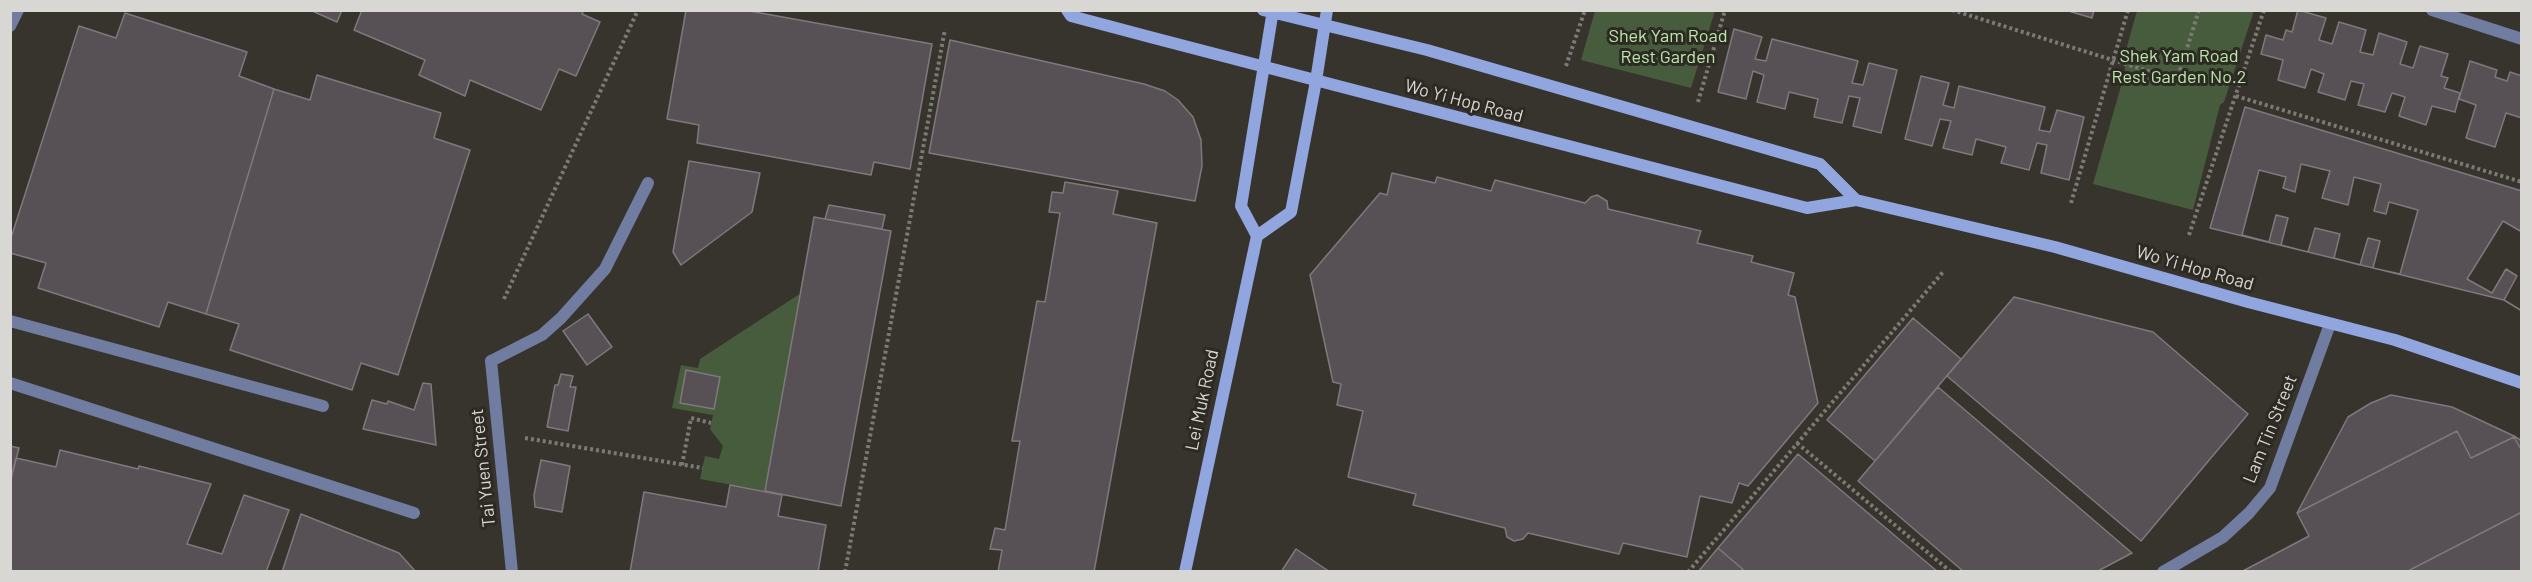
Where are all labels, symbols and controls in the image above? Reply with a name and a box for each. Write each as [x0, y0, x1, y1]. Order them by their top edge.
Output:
park label: Shek Yam Road Rest Garden [1608, 25, 1728, 68]
park label: Shek Yam Road Rest Garden No.2 [2112, 45, 2246, 88]
street label: Wo Yi Hop Road [1402, 75, 1526, 127]
street label: Wo Yi Hop Road [2134, 241, 2256, 295]
street label: Lei Muk Road [1181, 347, 1223, 453]
street label: Lam Tin Street [2238, 372, 2302, 486]
street label: Tai Yuen Street [466, 408, 500, 528]

